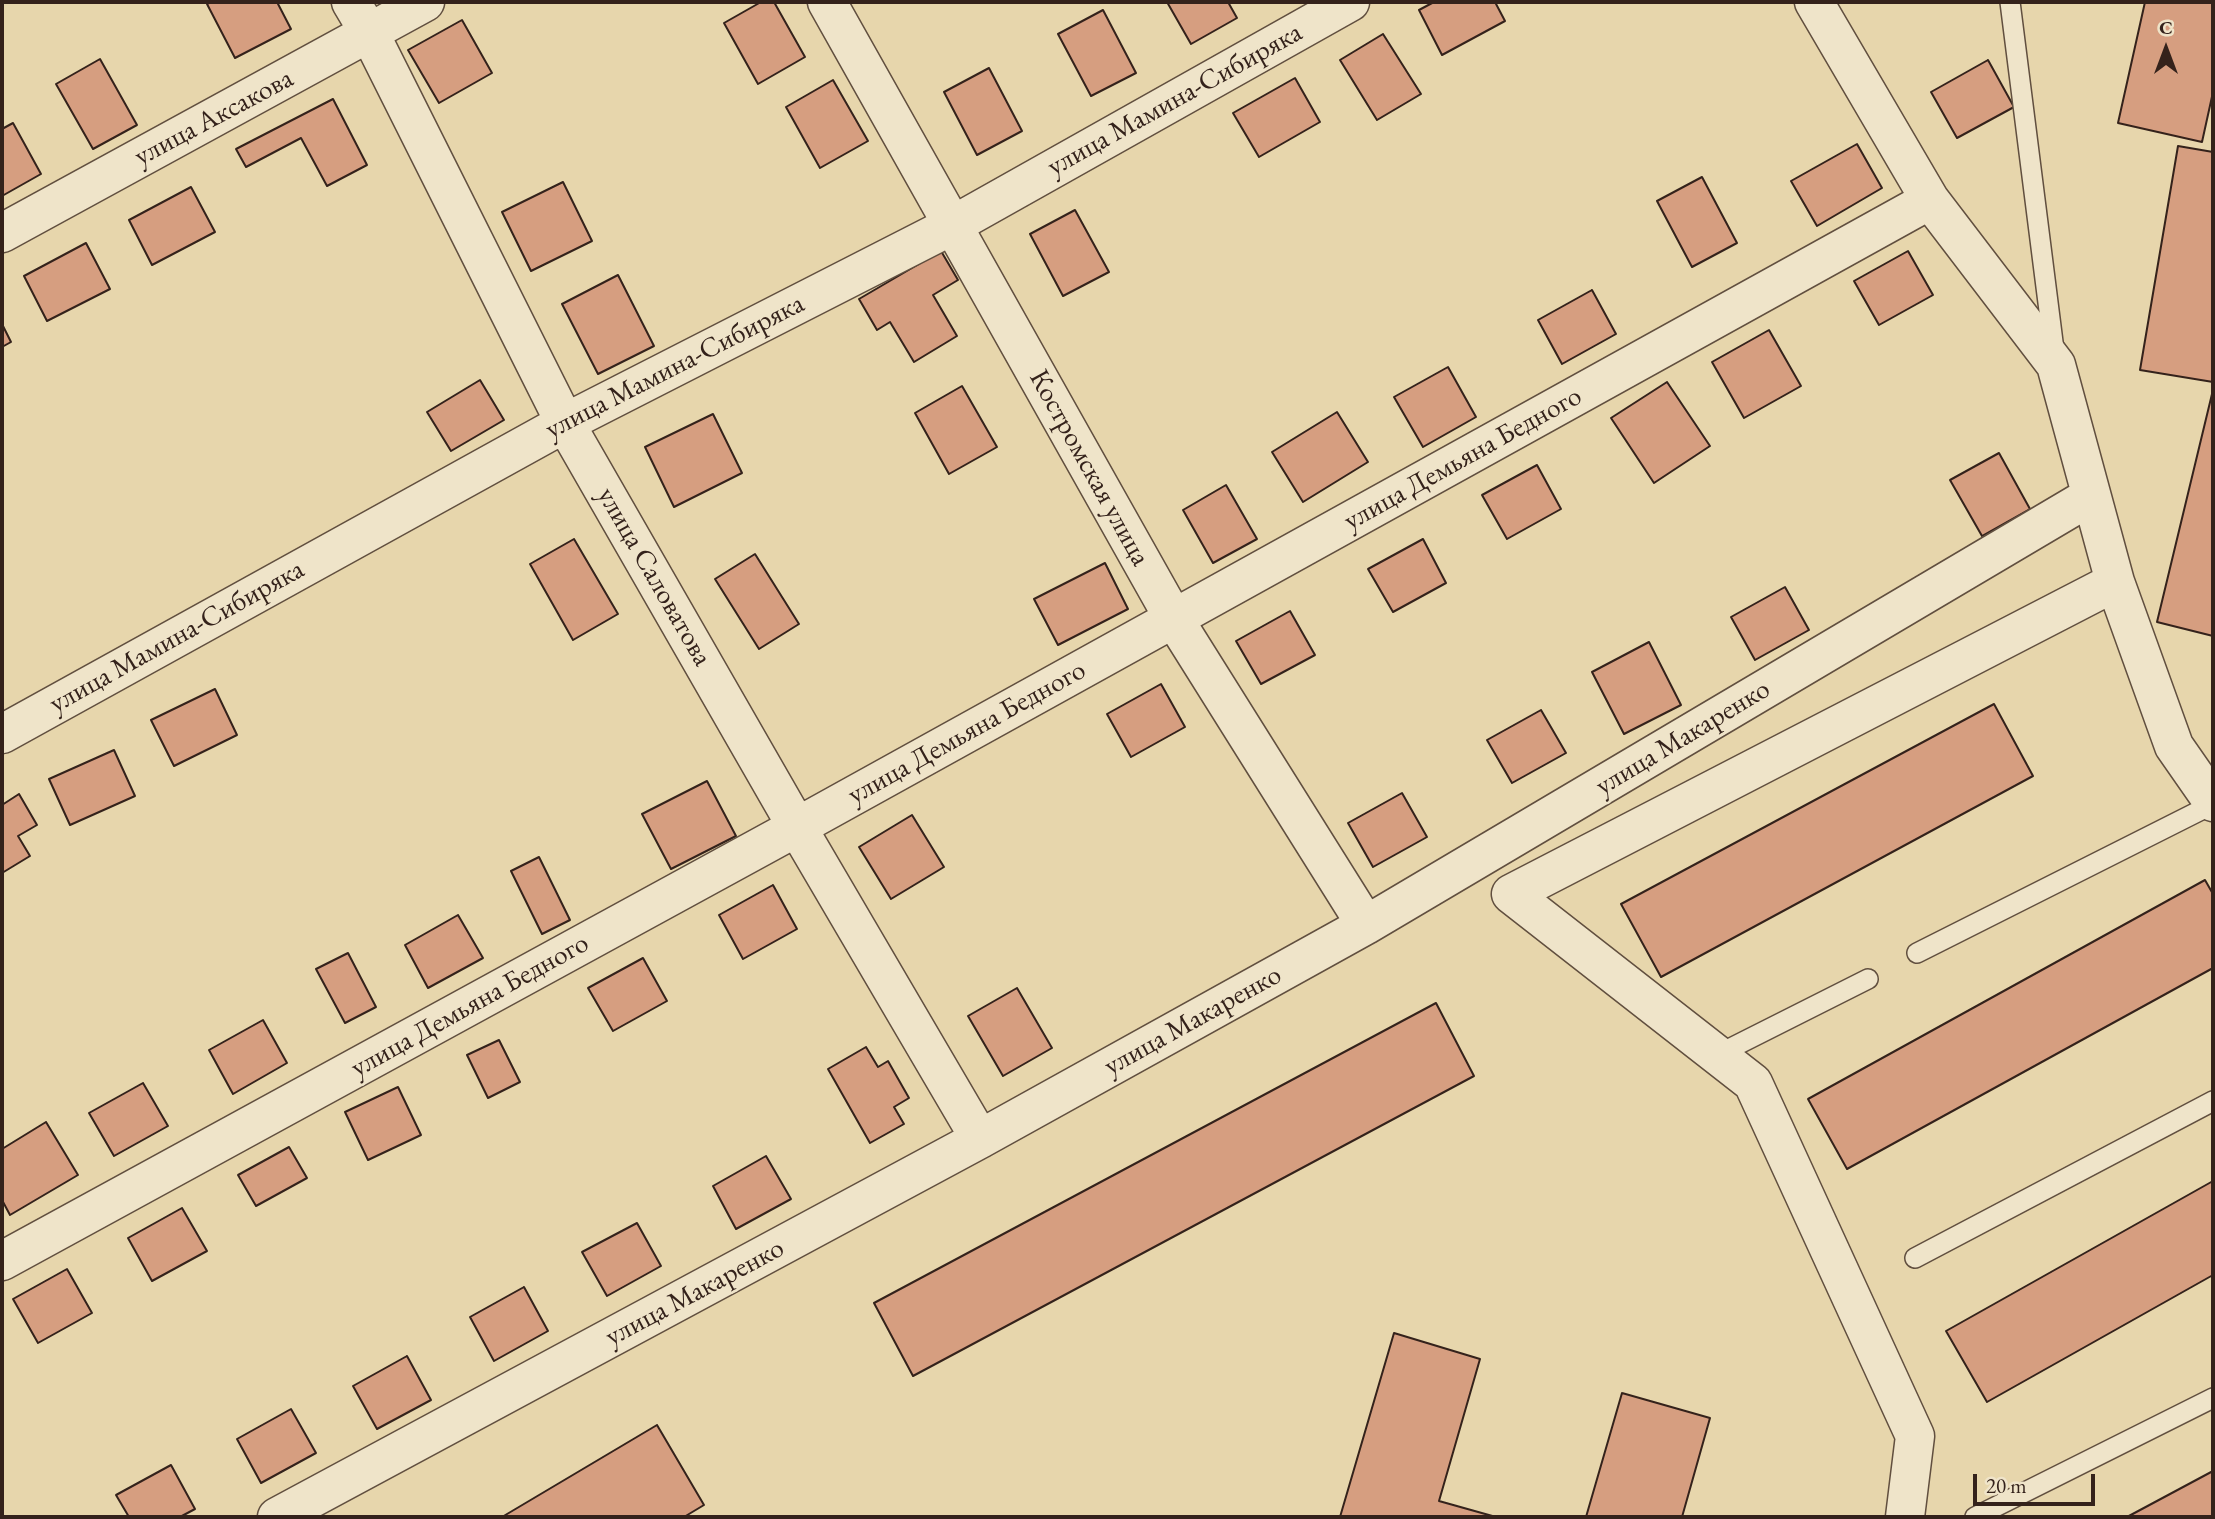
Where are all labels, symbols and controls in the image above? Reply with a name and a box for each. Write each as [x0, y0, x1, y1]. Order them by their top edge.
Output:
north arrow [2131, 14, 2201, 84]
text: С [2159, 15, 2173, 40]
street label: улица Мамина-Сибиряка [1042, 16, 1308, 184]
street label: улица Аксакова [129, 62, 299, 174]
street label: улица Мамина-Сибиряка [540, 287, 810, 447]
street label: Костромская улица [1021, 364, 1157, 572]
street label: улица Демьяна Бедного [1338, 380, 1588, 538]
street label: улица Саловатова [589, 482, 719, 672]
street label: улица Мамина-Сибиряка [44, 553, 310, 721]
street label: улица Демьяна Бедного [842, 654, 1092, 812]
street label: улица Макаренко [1590, 673, 1776, 803]
street label: улица Демьяна Бедного [345, 927, 595, 1085]
street label: улица Макаренко [1098, 958, 1288, 1084]
street label: улица Макаренко [600, 1232, 790, 1354]
scale bar [1977, 1460, 2100, 1504]
text: 20 m [1986, 1472, 2027, 1499]

